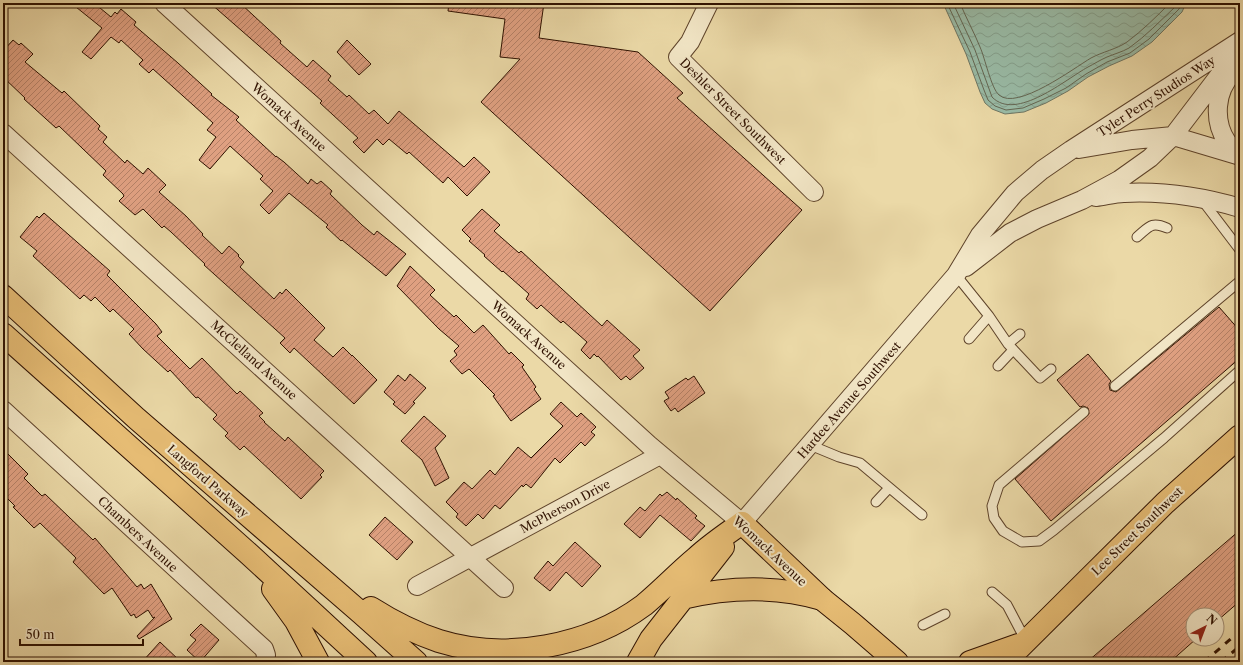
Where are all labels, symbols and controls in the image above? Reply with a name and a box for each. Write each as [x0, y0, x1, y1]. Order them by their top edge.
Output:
street label: Tyler Perry Studios Way [1094, 52, 1218, 140]
street label: Deshler Street Southwest [677, 55, 790, 168]
street label: Womack Avenue [248, 79, 330, 155]
street label: Womack Avenue [488, 297, 570, 373]
street label: McClelland Avenue [208, 317, 301, 403]
street label: Hardee Avenue Southwest [794, 338, 904, 461]
street label: Langford Parkway [164, 442, 252, 521]
street label: McPherson Drive [517, 476, 613, 536]
street label: Lee Street Southwest [1088, 483, 1186, 578]
street label: Chambers Avenue [95, 493, 181, 575]
street label: Womack Avenue [729, 512, 810, 589]
north arrow [1185, 607, 1225, 647]
text: N [1203, 611, 1220, 628]
scale bar [20, 621, 143, 647]
text: 50 m [26, 627, 55, 642]

